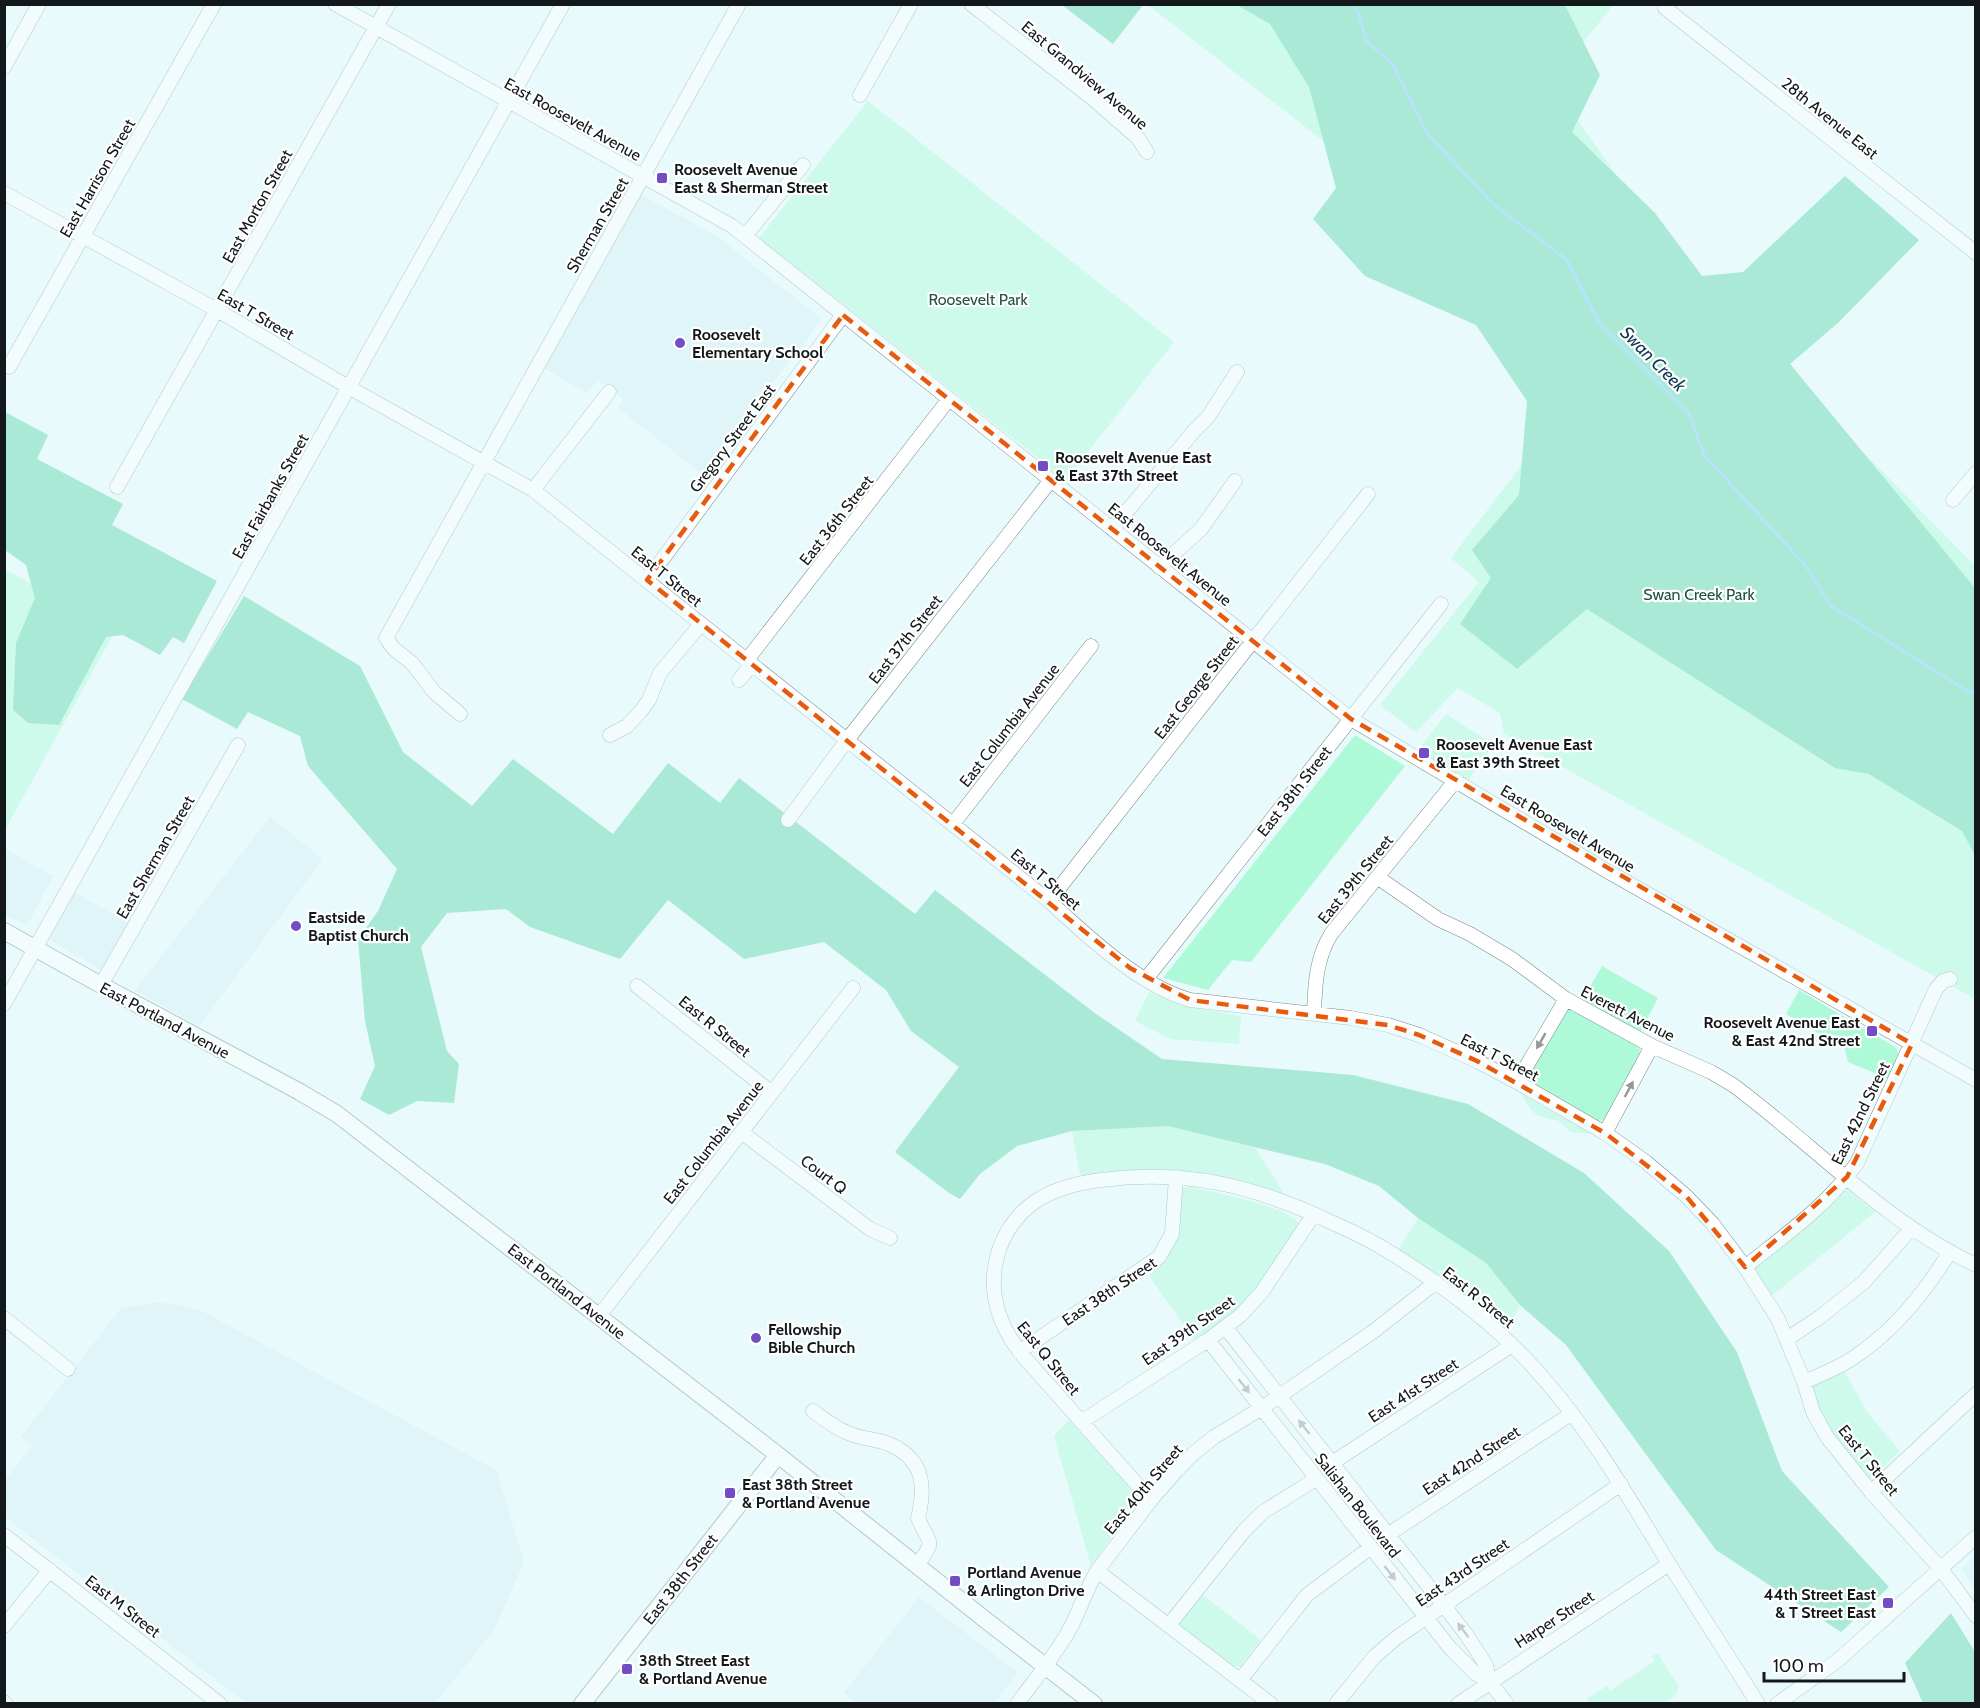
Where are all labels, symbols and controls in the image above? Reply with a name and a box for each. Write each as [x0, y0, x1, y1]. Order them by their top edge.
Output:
street label: East Grandview Avenue [1018, 17, 1152, 134]
street label: East Roosevelt Avenue [501, 74, 644, 165]
street label: 28th Avenue East [1778, 74, 1882, 163]
street label: East Harrison Street [56, 115, 139, 241]
street label: East Morton Street [218, 146, 297, 266]
place label: Roosevelt Avenue East & Sherman Street [674, 160, 829, 197]
marker: Roosevelt Avenue East & Sherman Street [655, 171, 669, 185]
street label: Sherman Street [563, 174, 633, 276]
street label: East T Street [214, 285, 298, 344]
park label: Roosevelt Park [928, 290, 1028, 309]
water label: Swan Creek [1616, 322, 1691, 397]
place label: Roosevelt Elementary School [692, 325, 823, 362]
marker: Roosevelt Elementary School [673, 336, 687, 350]
street label: Gregory Street East [686, 380, 780, 496]
street label: East Fairbanks Street [228, 430, 313, 562]
place label: Roosevelt Avenue East & East 37th Street [1055, 448, 1212, 485]
marker: Roosevelt Avenue East & East 37th Street [1036, 459, 1050, 473]
street label: East 36th Street [795, 471, 878, 569]
street label: East Roosevelt Avenue [1104, 499, 1235, 610]
street label: East T Street [628, 542, 706, 611]
park label: Swan Creek Park [1643, 585, 1756, 604]
street label: East 37th Street [865, 591, 946, 688]
street label: East George Street [1150, 631, 1243, 743]
street label: East Columbia Avenue [955, 660, 1063, 791]
place label: Roosevelt Avenue East & East 39th Street [1436, 735, 1593, 772]
street label: East 38th Street [1253, 742, 1336, 840]
marker: Roosevelt Avenue East & East 39th Street [1417, 746, 1431, 760]
street label: East Roosevelt Avenue [1497, 781, 1638, 876]
street label: East Sherman Street [113, 792, 199, 922]
street label: East 39th Street [1314, 831, 1397, 928]
street label: East T Street [1007, 845, 1085, 914]
place label: Eastside Baptist Church [308, 908, 409, 945]
marker: Eastside Baptist Church [289, 919, 303, 933]
street label: East Portland Avenue [97, 978, 233, 1063]
street label: Everett Avenue [1578, 982, 1678, 1045]
street label: East R Street [675, 992, 755, 1061]
place label: Roosevelt Avenue East & East 42nd Street [1704, 1013, 1860, 1050]
marker: Roosevelt Avenue East & East 42nd Street [1865, 1024, 1879, 1038]
street label: East T Street [1457, 1030, 1543, 1086]
one-way arrow [1536, 1033, 1547, 1049]
street label: East 42nd Street [1827, 1058, 1894, 1168]
street label: East Columbia Avenue [659, 1077, 767, 1208]
one-way arrow [1624, 1080, 1634, 1097]
street label: Court Q [797, 1151, 851, 1198]
street label: East Portland Avenue [504, 1240, 629, 1343]
street label: East 38th Street [1059, 1253, 1160, 1330]
street label: East R Street [1439, 1263, 1519, 1332]
street label: East 39th Street [1138, 1291, 1239, 1369]
street label: East Q Street [1013, 1318, 1084, 1399]
place label: Fellowship Bible Church [768, 1320, 855, 1357]
marker: Fellowship Bible Church [749, 1331, 763, 1345]
street label: East 41st Street [1365, 1354, 1462, 1427]
one-way arrow [1238, 1378, 1251, 1394]
one-way arrow [1297, 1419, 1310, 1435]
street label: East T Street [1834, 1421, 1903, 1500]
street label: East 42nd Street [1419, 1422, 1524, 1499]
street label: East 40th Street [1100, 1440, 1187, 1538]
street label: Salishan Boulevard [1311, 1449, 1404, 1561]
place label: East 38th Street & Portland Avenue [742, 1475, 870, 1512]
marker: East 38th Street & Portland Avenue [723, 1486, 737, 1500]
street label: East 38th Street [639, 1530, 722, 1628]
street label: East 43rd Street [1412, 1534, 1513, 1611]
place label: Portland Avenue & Arlington Drive [967, 1563, 1084, 1600]
one-way arrow [1384, 1565, 1397, 1581]
street label: East M Street [81, 1571, 164, 1642]
marker: Portland Avenue & Arlington Drive [948, 1574, 962, 1588]
place label: 44th Street East & T Street East [1764, 1585, 1876, 1622]
street label: Harper Street [1511, 1586, 1598, 1652]
marker: 44th Street East & T Street East [1881, 1596, 1895, 1610]
one-way arrow [1457, 1622, 1469, 1638]
scale bar [1764, 1645, 1904, 1683]
place label: 38th Street East & Portland Avenue [639, 1651, 767, 1688]
text: 100 m [1773, 1655, 1824, 1677]
marker: 38th Street East & Portland Avenue [620, 1662, 634, 1676]

